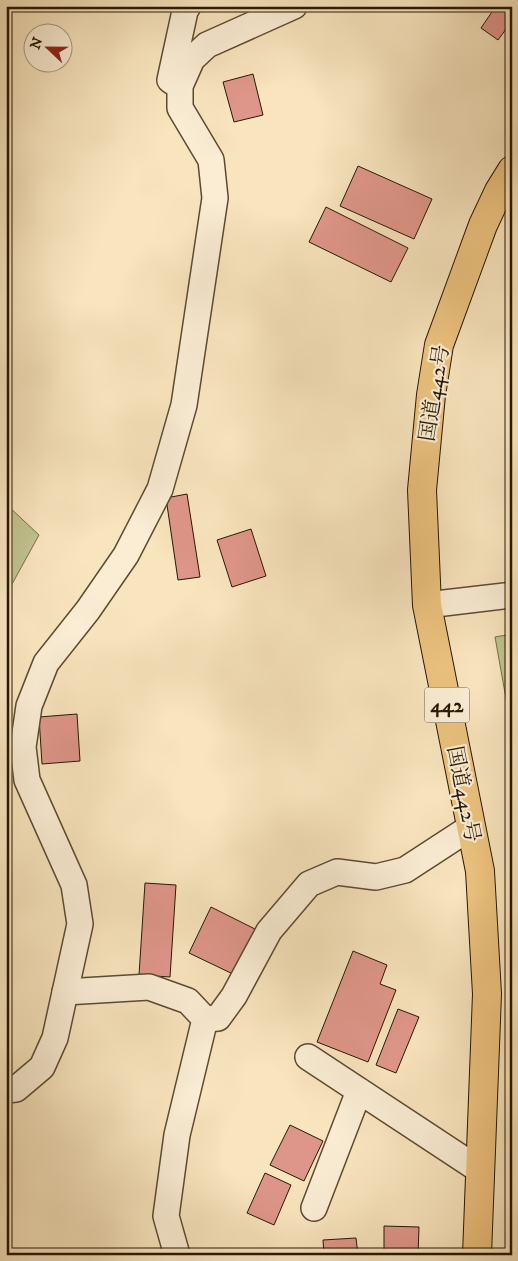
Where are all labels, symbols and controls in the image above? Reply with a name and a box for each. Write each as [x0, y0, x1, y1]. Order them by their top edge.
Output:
north arrow [22, 22, 72, 72]
text: N [26, 34, 48, 52]
street label: 国道442号 [415, 343, 455, 443]
road number: 442 [424, 688, 470, 722]
street label: 国道442号 [441, 744, 485, 845]

